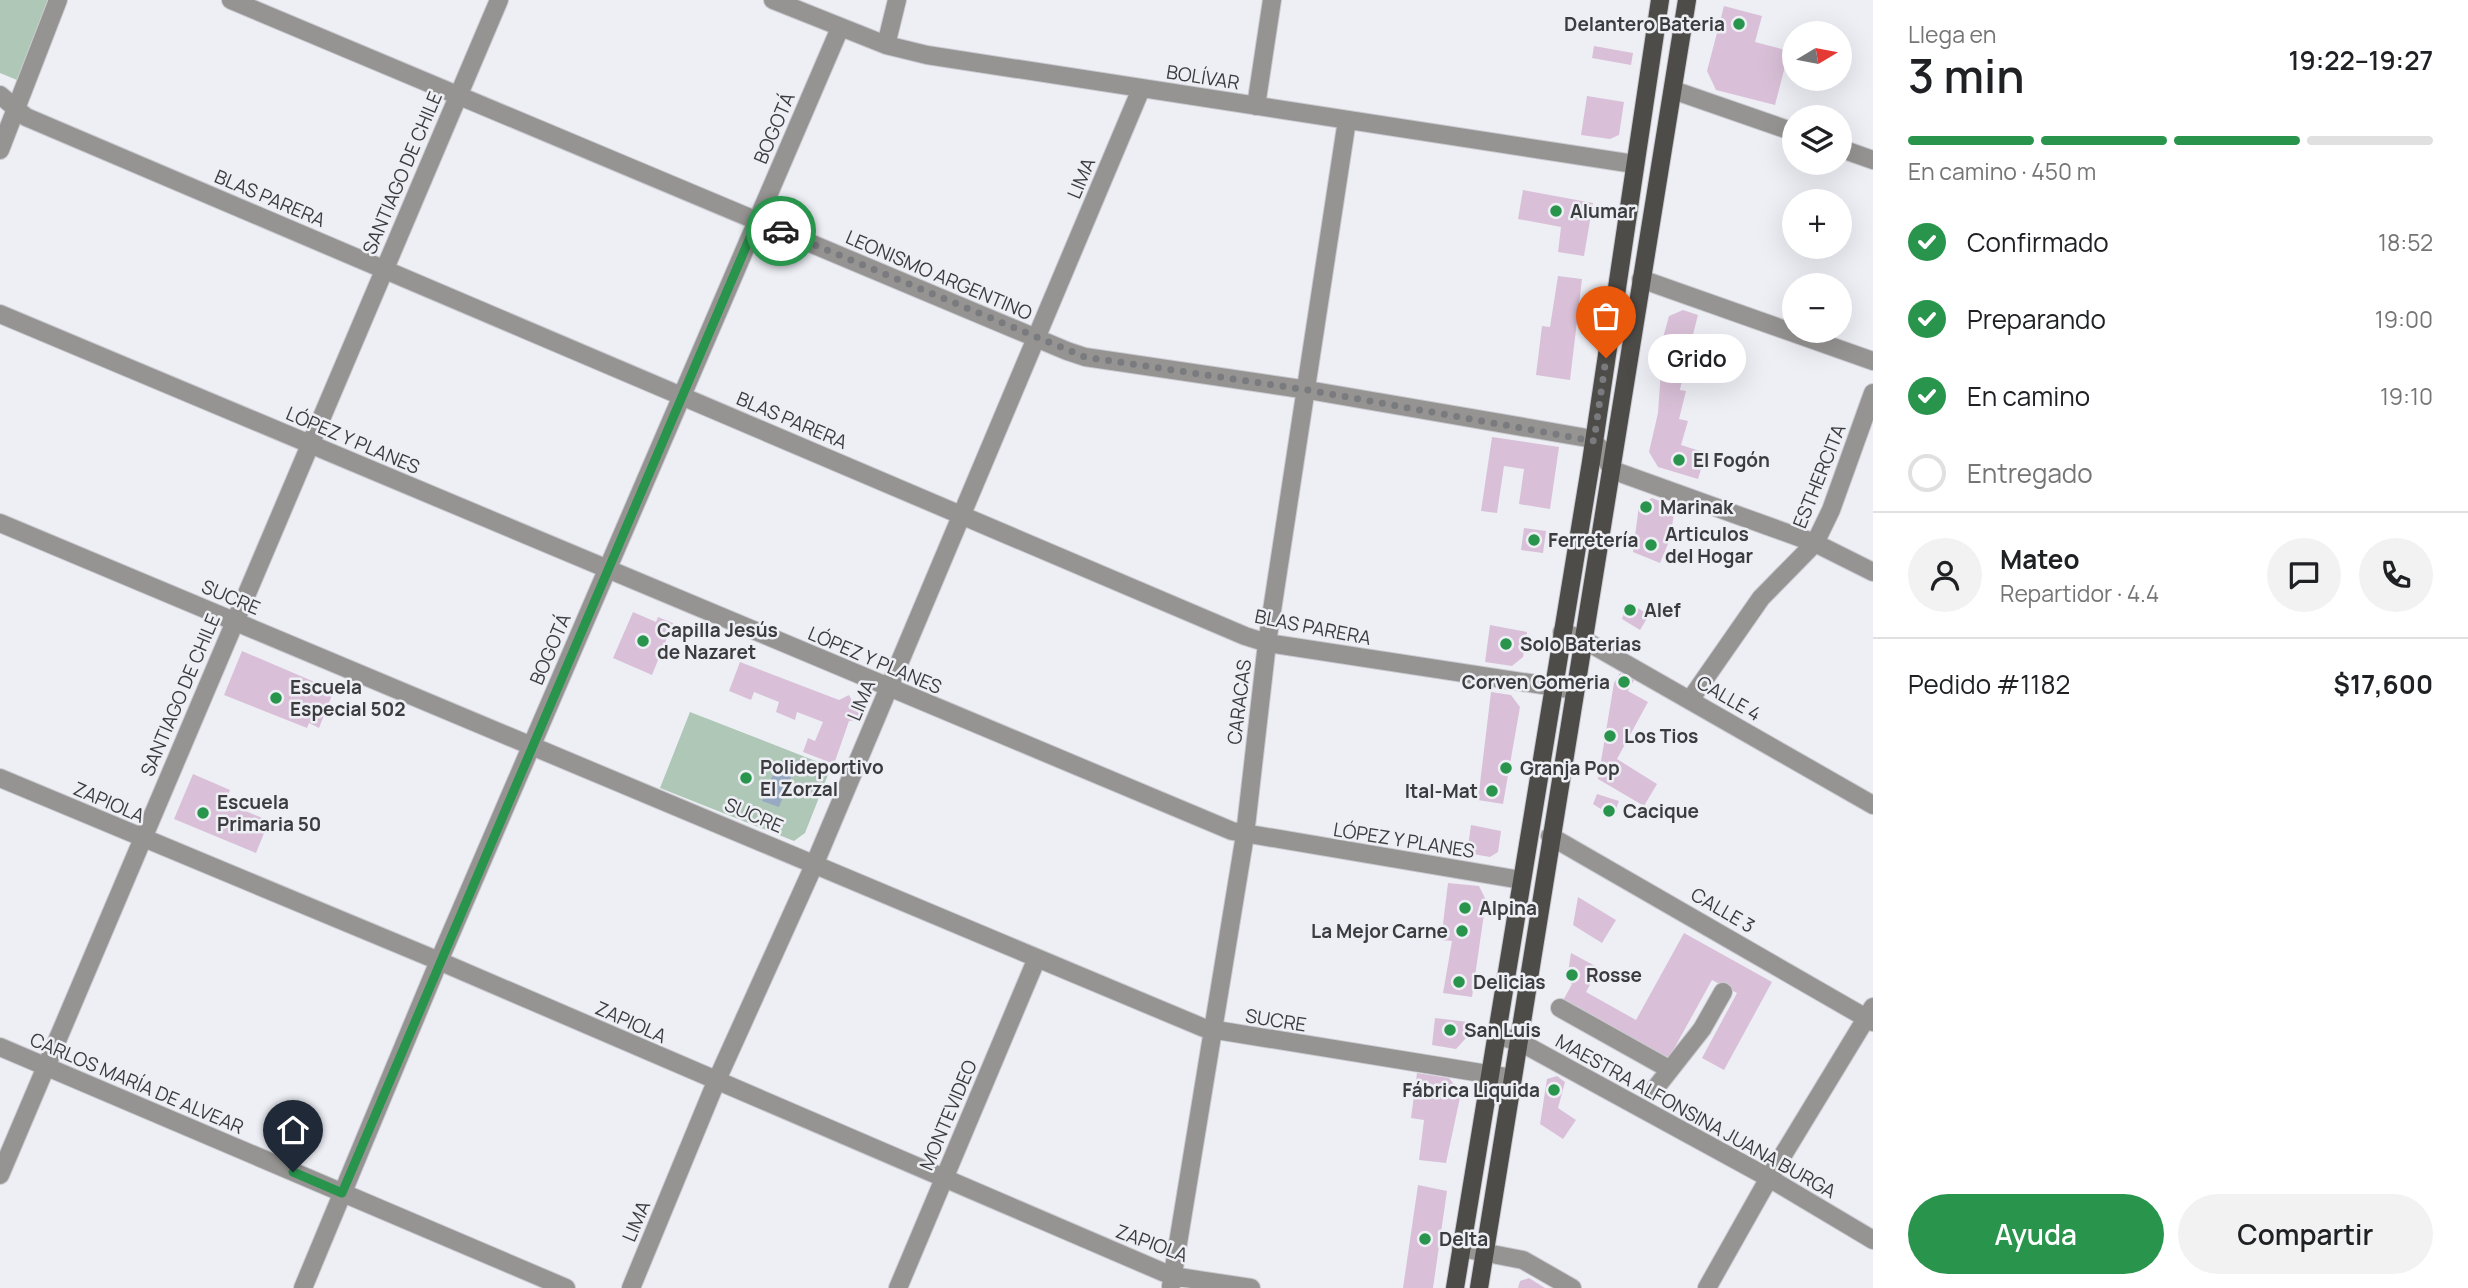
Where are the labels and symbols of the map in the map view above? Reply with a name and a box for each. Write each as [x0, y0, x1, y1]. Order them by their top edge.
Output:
place label: Delantero Bateria [1564, 11, 1725, 37]
marker: Delantero Bateria [1731, 16, 1747, 32]
north arrow [1782, 21, 1852, 91]
street label: BOLÍVAR [1165, 58, 1241, 96]
street label: SANTIAGO DE CHILE [356, 88, 448, 258]
street label: BOGOTÁ [747, 88, 801, 168]
street label: LIMA [1061, 154, 1101, 202]
street label: BLAS PARERA [211, 163, 329, 233]
courier [746, 196, 816, 266]
place label: Alumar [1570, 198, 1636, 224]
marker: Alumar [1548, 203, 1564, 219]
street label: LEONISMO ARGENTINO [842, 224, 1036, 326]
pin [1576, 286, 1636, 358]
callout: Grido [1648, 334, 1746, 382]
street label: BLAS PARERA [733, 385, 851, 455]
street label: LÓPEZ Y PLANES [282, 400, 424, 480]
street label: ESTHERCITA [1786, 420, 1852, 532]
place label: El Fogón [1693, 447, 1770, 473]
marker: El Fogón [1671, 452, 1687, 468]
place label: Marinak [1660, 494, 1734, 520]
marker: Marinak [1638, 499, 1654, 515]
place label: Articulos del Hogar [1665, 521, 1753, 569]
place label: Ferretería [1548, 527, 1639, 553]
marker: Ferretería [1526, 532, 1542, 548]
marker: Articulos del Hogar [1643, 537, 1659, 553]
street label: SUCRE [198, 573, 264, 621]
place label: Alef [1644, 597, 1681, 623]
marker: Alef [1622, 602, 1638, 618]
street label: BLAS PARERA [1253, 603, 1373, 651]
street label: BOGOTÁ [523, 609, 577, 689]
street label: SANTIAGO DE CHILE [134, 610, 226, 780]
place label: Capilla Jesús de Nazaret [657, 617, 778, 665]
street label: LÓPEZ Y PLANES [804, 620, 946, 700]
place label: Solo Baterias [1520, 631, 1641, 657]
marker: Capilla Jesús de Nazaret [635, 633, 651, 649]
marker: Solo Baterias [1498, 636, 1514, 652]
street label: CARACAS [1221, 658, 1257, 746]
place label: Corven Gomeria [1462, 669, 1610, 695]
street label: CALLE 4 [1692, 669, 1766, 727]
place label: Escuela Especial 502 [290, 674, 406, 722]
marker: Corven Gomeria [1616, 674, 1632, 690]
street label: LIMA [841, 676, 881, 724]
marker: Escuela Especial 502 [268, 690, 284, 706]
place label: Los Tios [1624, 723, 1698, 749]
marker: Los Tios [1602, 728, 1618, 744]
place label: Polideportivo El Zorzal [760, 754, 884, 802]
place label: Granja Pop [1520, 755, 1620, 781]
marker: Granja Pop [1498, 760, 1514, 776]
marker: Polideportivo El Zorzal [738, 770, 754, 786]
street label: ZAPIOLA [69, 775, 149, 829]
place label: Ital-Mat [1405, 778, 1478, 804]
marker: Ital-Mat [1484, 783, 1500, 799]
place label: Escuela Primaria 50 [217, 789, 321, 837]
street label: SUCRE [721, 791, 787, 839]
place label: Cacique [1623, 798, 1699, 824]
marker: Cacique [1601, 803, 1617, 819]
marker: Escuela Primaria 50 [195, 805, 211, 821]
street label: LÓPEZ Y PLANES [1331, 816, 1477, 864]
street label: CALLE 3 [1686, 881, 1760, 939]
place label: Alpina [1479, 895, 1537, 921]
marker: Alpina [1457, 900, 1473, 916]
place label: La Mejor Carne [1311, 918, 1448, 944]
marker: La Mejor Carne [1454, 923, 1470, 939]
place label: Rosse [1586, 962, 1642, 988]
marker: Rosse [1564, 967, 1580, 983]
place label: Delicias [1473, 969, 1546, 995]
marker: Delicias [1451, 974, 1467, 990]
street label: ZAPIOLA [591, 995, 671, 1049]
street label: SUCRE [1244, 1002, 1308, 1038]
place label: San Luis [1464, 1017, 1541, 1043]
marker: San Luis [1442, 1022, 1458, 1038]
street label: CARLOS MARÍA DE ALVEAR [26, 1026, 248, 1140]
street label: MAESTRA ALFONSINA JUANA BURGA [1551, 1028, 1841, 1204]
street label: MONTEVIDEO [913, 1056, 983, 1174]
place label: Fábrica Liquida [1402, 1077, 1540, 1103]
marker: Fábrica Liquida [1546, 1082, 1562, 1098]
pin [263, 1100, 323, 1172]
street label: LIMA [616, 1197, 656, 1245]
street label: ZAPIOLA [1112, 1218, 1192, 1268]
place label: Delta [1439, 1226, 1488, 1252]
marker: Delta [1417, 1231, 1433, 1247]

